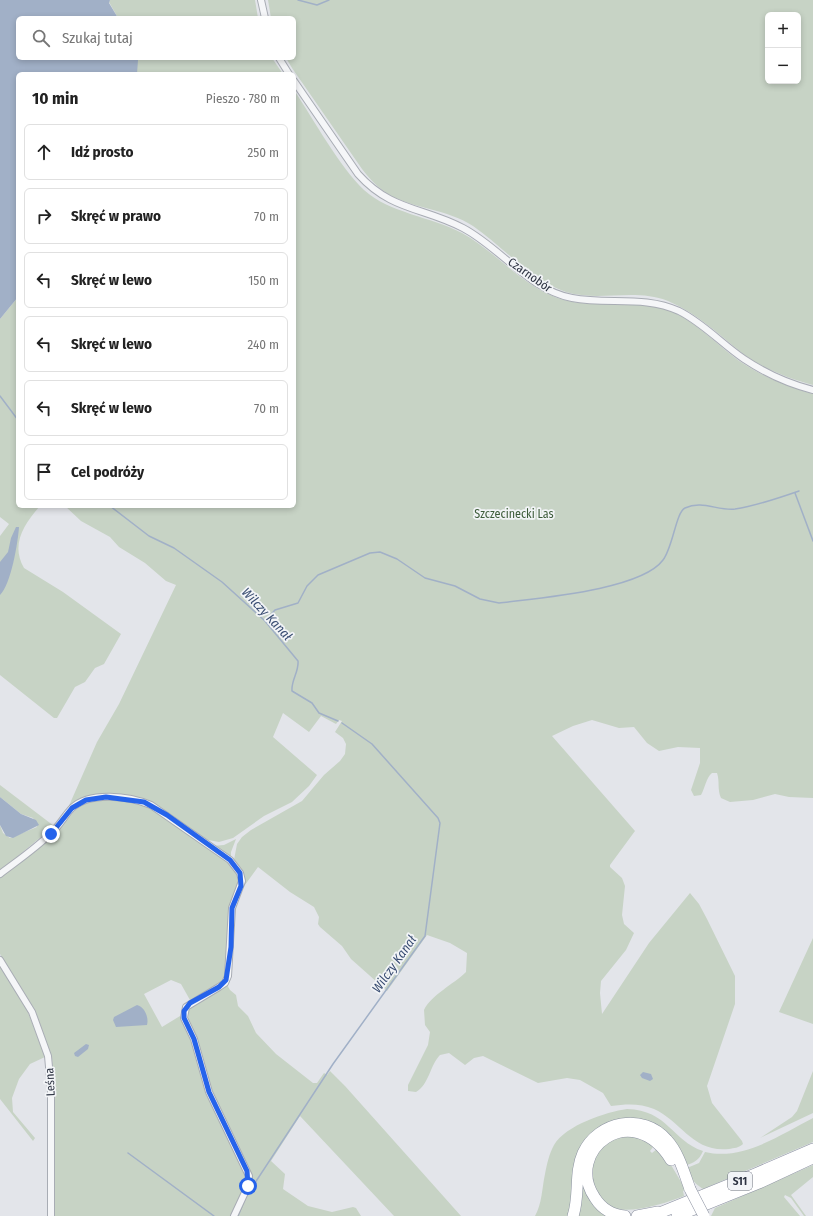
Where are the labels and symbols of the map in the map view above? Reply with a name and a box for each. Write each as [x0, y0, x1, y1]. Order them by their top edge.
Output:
street label: Czarnobór [505, 255, 555, 296]
park label: Szczecinecki Las [474, 507, 554, 521]
water label: Wilczy Kanał [239, 585, 295, 644]
route end [42, 825, 60, 843]
water label: Wilczy Kanał [369, 932, 419, 995]
street label: Leśna [42, 1067, 58, 1097]
road number: S11 [728, 1172, 752, 1190]
route start [239, 1177, 257, 1195]

